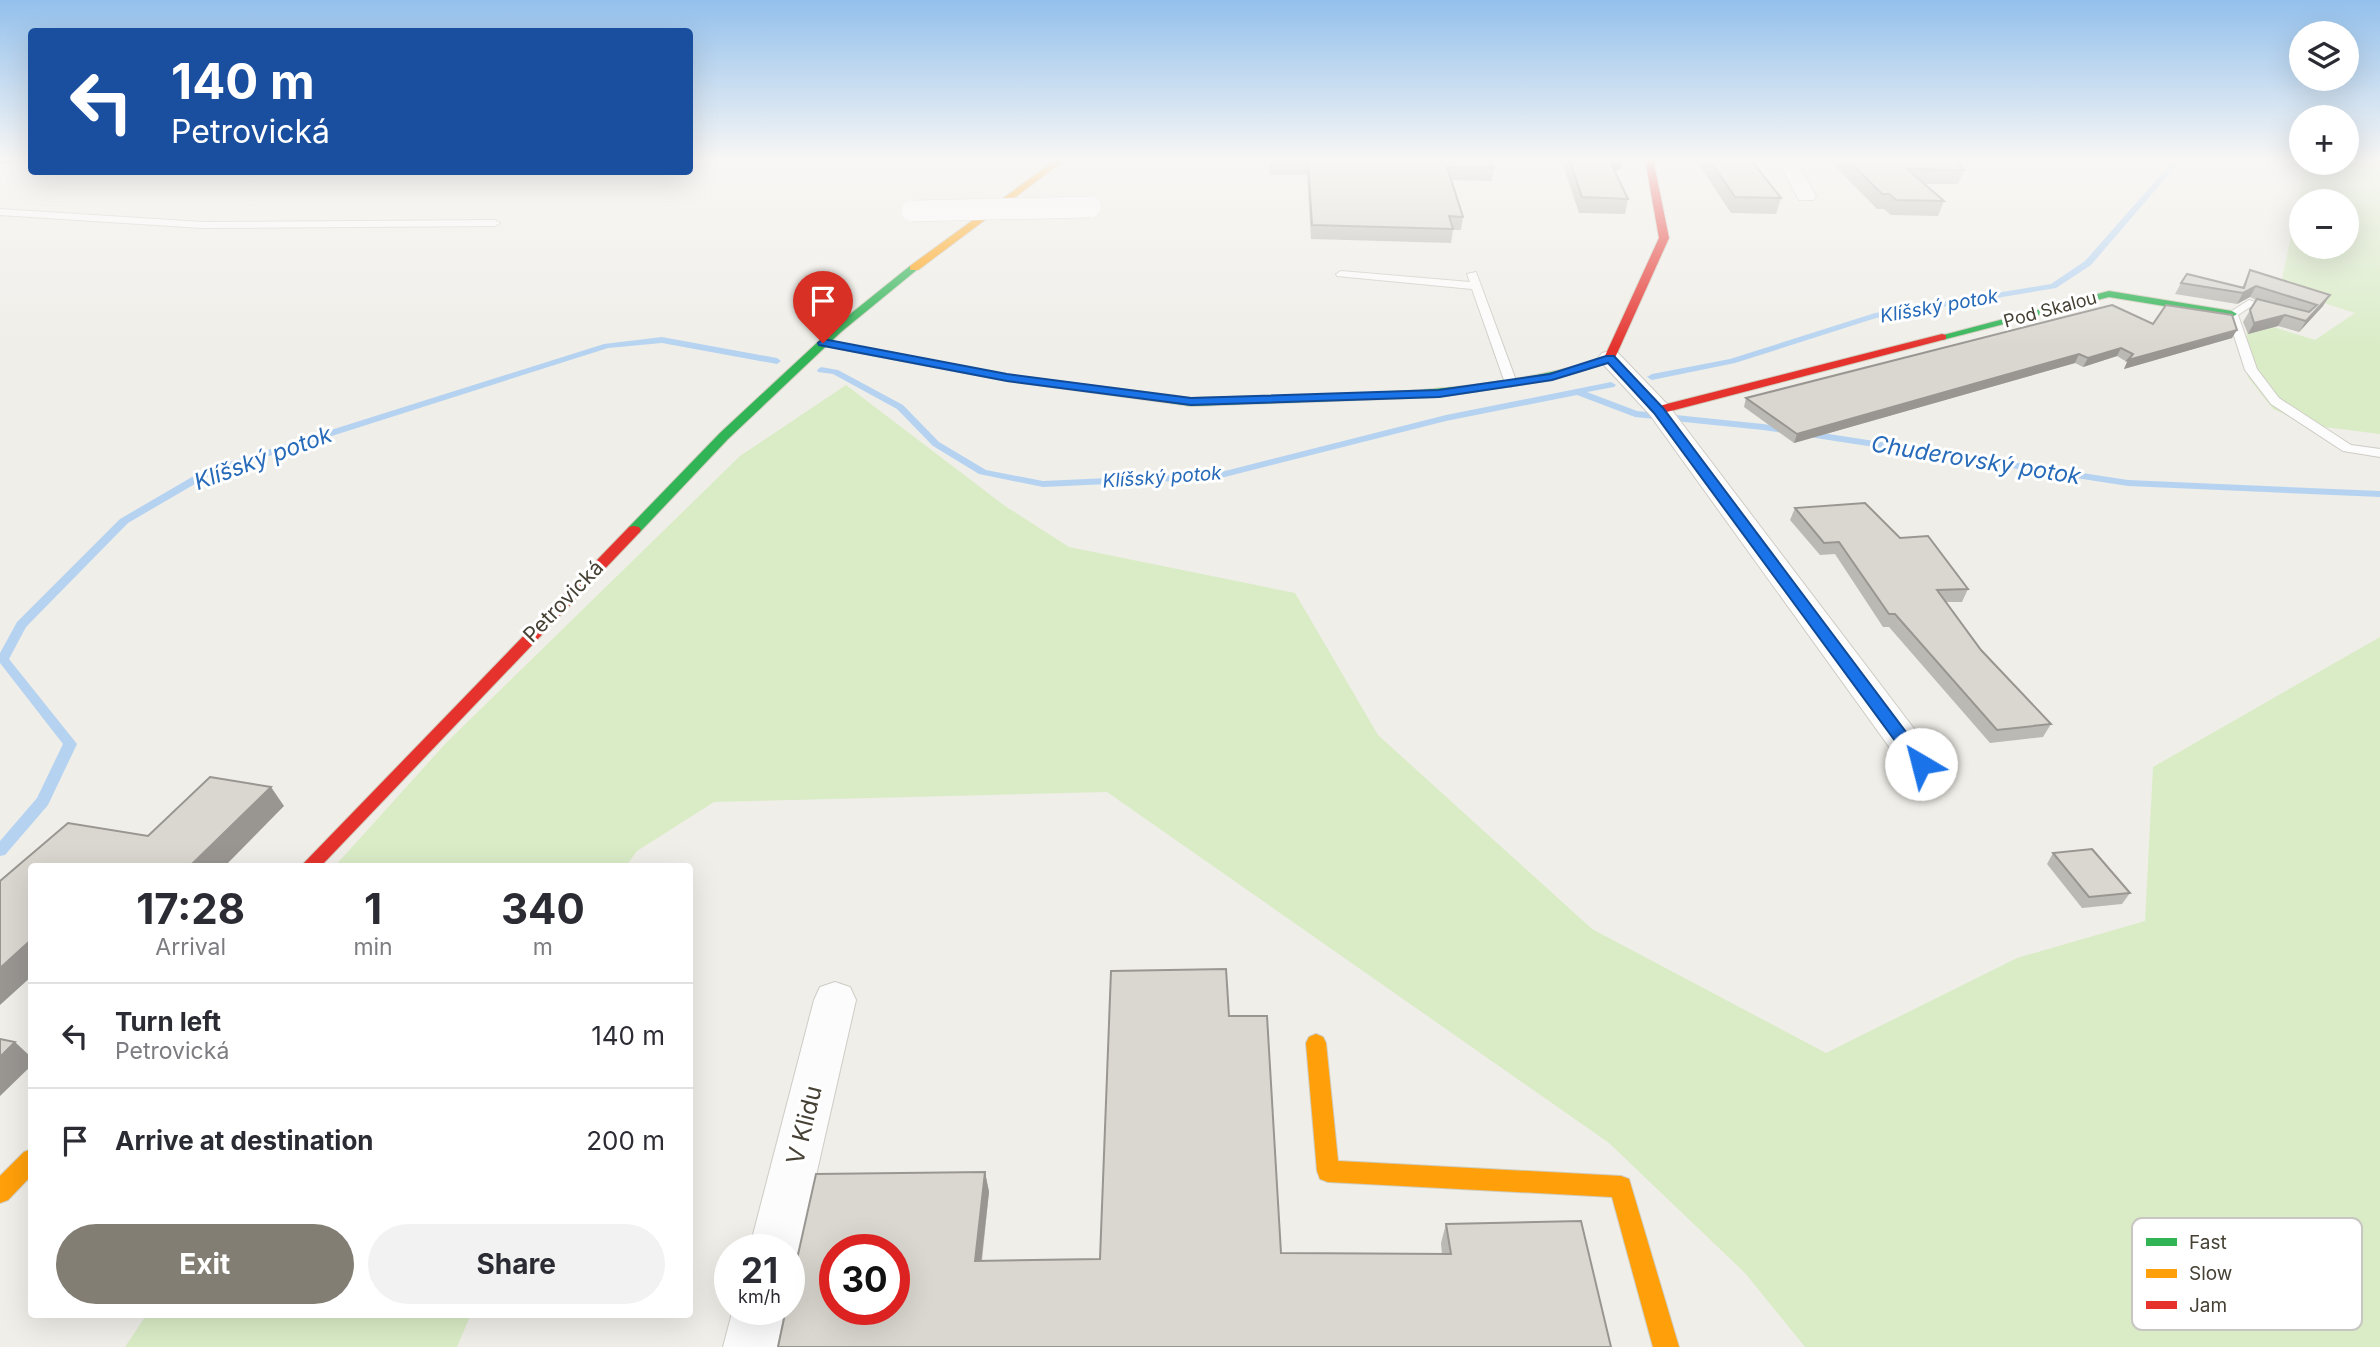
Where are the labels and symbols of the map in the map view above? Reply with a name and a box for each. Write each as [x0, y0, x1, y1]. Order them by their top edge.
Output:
pin [793, 271, 853, 343]
water label: Klíšský potok [1878, 284, 2000, 328]
street label: Pod Skalou [2001, 286, 2099, 332]
water label: Klíšský potok [190, 420, 336, 496]
water label: Chuderovský potok [1869, 430, 2083, 490]
water label: Klíšský potok [1102, 461, 1223, 493]
street label: Petrovická [518, 555, 608, 647]
position arrow [1884, 727, 1958, 801]
street label: V Klidu [780, 1083, 828, 1167]
legend [2132, 1218, 2362, 1330]
text: Fast [2189, 1231, 2227, 1254]
speed limit sign: 30 [819, 1234, 910, 1325]
text: Slow [2189, 1262, 2232, 1285]
text: Jam [2189, 1294, 2227, 1317]

